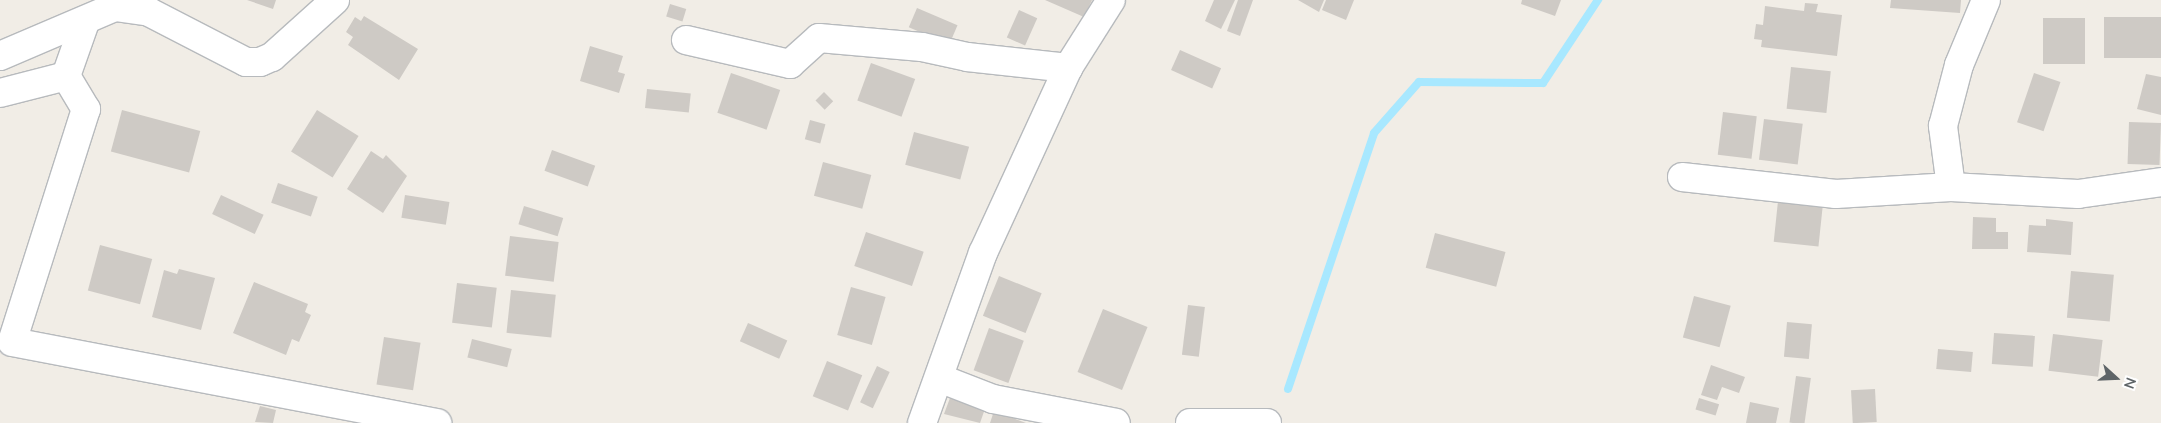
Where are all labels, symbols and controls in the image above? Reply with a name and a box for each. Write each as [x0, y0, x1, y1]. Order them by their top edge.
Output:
north arrow [2091, 353, 2141, 403]
text: N [2120, 375, 2140, 391]

